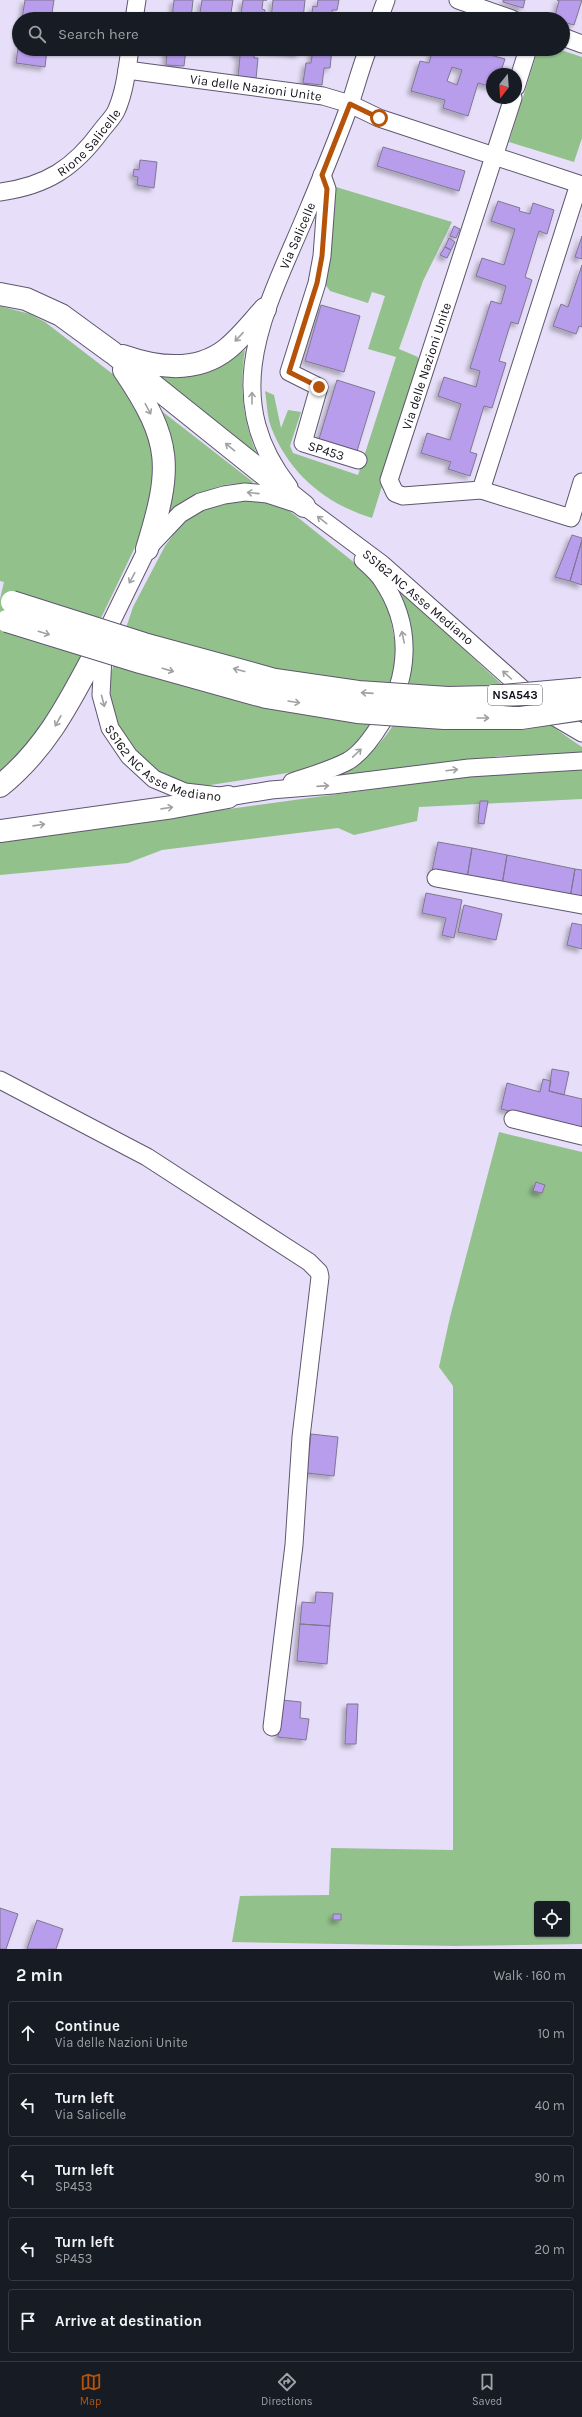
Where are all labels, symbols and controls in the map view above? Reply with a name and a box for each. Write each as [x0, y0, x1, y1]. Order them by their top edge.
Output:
search box [12, 12, 570, 56]
icon: search [26, 23, 48, 45]
text: Search here [58, 25, 139, 43]
north arrow [486, 68, 522, 104]
street label: Via delle Nazioni Unite [189, 71, 323, 103]
street label: Rione Salicelle [54, 106, 123, 179]
route start [370, 109, 388, 127]
street label: Via Salicelle [276, 199, 318, 271]
street label: Via delle Nazioni Unite [398, 300, 454, 431]
one-way arrow [234, 332, 243, 342]
route end [310, 378, 328, 396]
one-way arrow [248, 392, 256, 405]
one-way arrow [145, 403, 153, 415]
street label: SP453 [306, 438, 346, 463]
one-way arrow [225, 443, 236, 451]
one-way arrow [247, 489, 260, 497]
one-way arrow [316, 516, 327, 524]
street label: SS162 NC Asse Mediano [359, 546, 477, 648]
one-way arrow [128, 572, 135, 584]
one-way arrow [38, 629, 50, 637]
one-way arrow [398, 631, 406, 644]
one-way arrow [233, 666, 246, 673]
one-way arrow [162, 667, 175, 674]
one-way arrow [502, 670, 512, 680]
road number: NSA543 [488, 685, 542, 705]
one-way arrow [361, 689, 374, 696]
one-way arrow [100, 694, 107, 707]
one-way arrow [287, 698, 300, 706]
one-way arrow [54, 714, 62, 726]
one-way arrow [476, 714, 489, 722]
street label: SS162 NC Asse Mediano [102, 722, 222, 804]
one-way arrow [352, 748, 362, 757]
one-way arrow [445, 766, 458, 774]
one-way arrow [316, 782, 329, 789]
one-way arrow [161, 804, 174, 812]
one-way arrow [32, 821, 45, 829]
map controls [534, 1901, 570, 1937]
button: locate [534, 1901, 570, 1937]
text: 2 min [16, 1965, 63, 1985]
text: Walk · 160 m [493, 1968, 566, 1983]
text: Continue [55, 2017, 120, 2035]
icon: ahead [17, 2022, 39, 2044]
text: 10 m [538, 2026, 565, 2041]
text: Via delle Nazioni Unite [55, 2035, 188, 2050]
text: Turn left [55, 2089, 114, 2107]
icon: left [17, 2094, 39, 2116]
text: 40 m [535, 2098, 565, 2113]
text: Via Salicelle [55, 2107, 126, 2122]
text: Turn left [55, 2161, 114, 2179]
icon: left [17, 2166, 39, 2188]
text: 90 m [534, 2170, 565, 2185]
text: SP453 [55, 2179, 92, 2194]
text: Turn left [55, 2233, 114, 2251]
icon: left [17, 2238, 39, 2260]
text: 20 m [535, 2242, 565, 2257]
text: SP453 [55, 2251, 92, 2266]
icon: arrive [17, 2310, 39, 2332]
text: Arrive at destination [55, 2312, 202, 2330]
tab: Map [80, 2371, 102, 2408]
tab: Directions [261, 2371, 313, 2408]
tab: Saved [472, 2371, 502, 2408]

